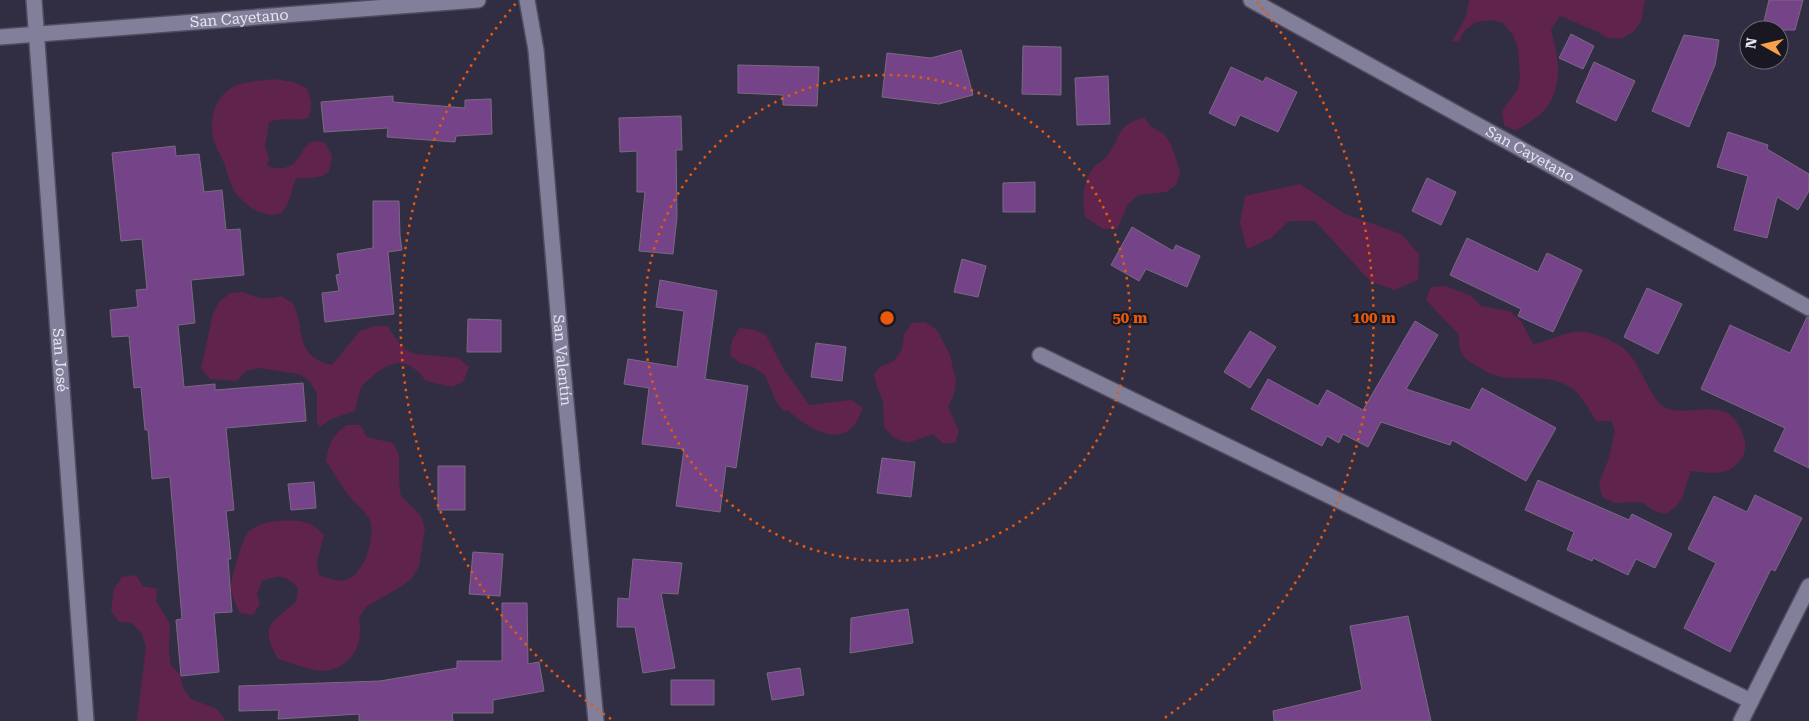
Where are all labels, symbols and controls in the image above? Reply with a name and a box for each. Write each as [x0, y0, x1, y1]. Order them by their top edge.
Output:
street label: San Cayetano [189, 6, 289, 31]
north arrow [1739, 20, 1789, 70]
text: N [1742, 37, 1760, 50]
street label: San Cayetano [1483, 122, 1578, 186]
centre of rings [878, 309, 896, 327]
text: 50 m [1112, 309, 1148, 327]
text: 100 m [1352, 309, 1396, 327]
street label: San Valentín [549, 314, 575, 407]
street label: San José [49, 328, 71, 393]

